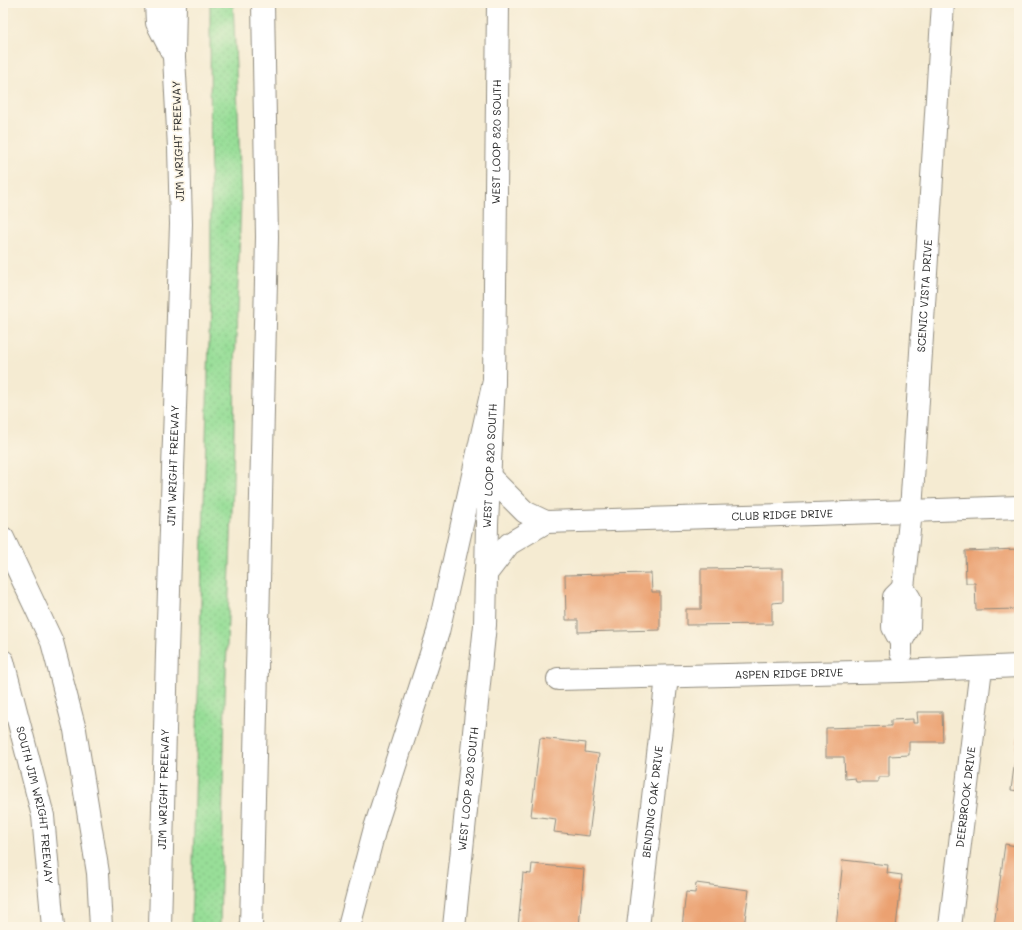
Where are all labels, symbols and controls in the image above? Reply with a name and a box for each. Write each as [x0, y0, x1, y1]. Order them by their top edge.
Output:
street label: WEST LOOP 820 SOUTH [488, 79, 504, 204]
street label: JIM WRIGHT FREEWAY [168, 80, 187, 202]
street label: SCENIC VISTA DRIVE [913, 239, 935, 353]
street label: WEST LOOP 820 SOUTH [479, 403, 500, 528]
street label: JIM WRIGHT FREEWAY [163, 405, 182, 526]
street label: CLUB RIDGE DRIVE [731, 505, 833, 523]
street label: ASPEN RIDGE DRIVE [734, 664, 843, 682]
street label: SOUTH JIM WRIGHT FREEWAY [13, 725, 57, 885]
street label: WEST LOOP 820 SOUTH [454, 726, 482, 851]
street label: JIM WRIGHT FREEWAY [154, 728, 172, 850]
street label: BENDING OAK DRIVE [638, 745, 666, 859]
street label: DEERBROOK DRIVE [952, 746, 979, 848]

